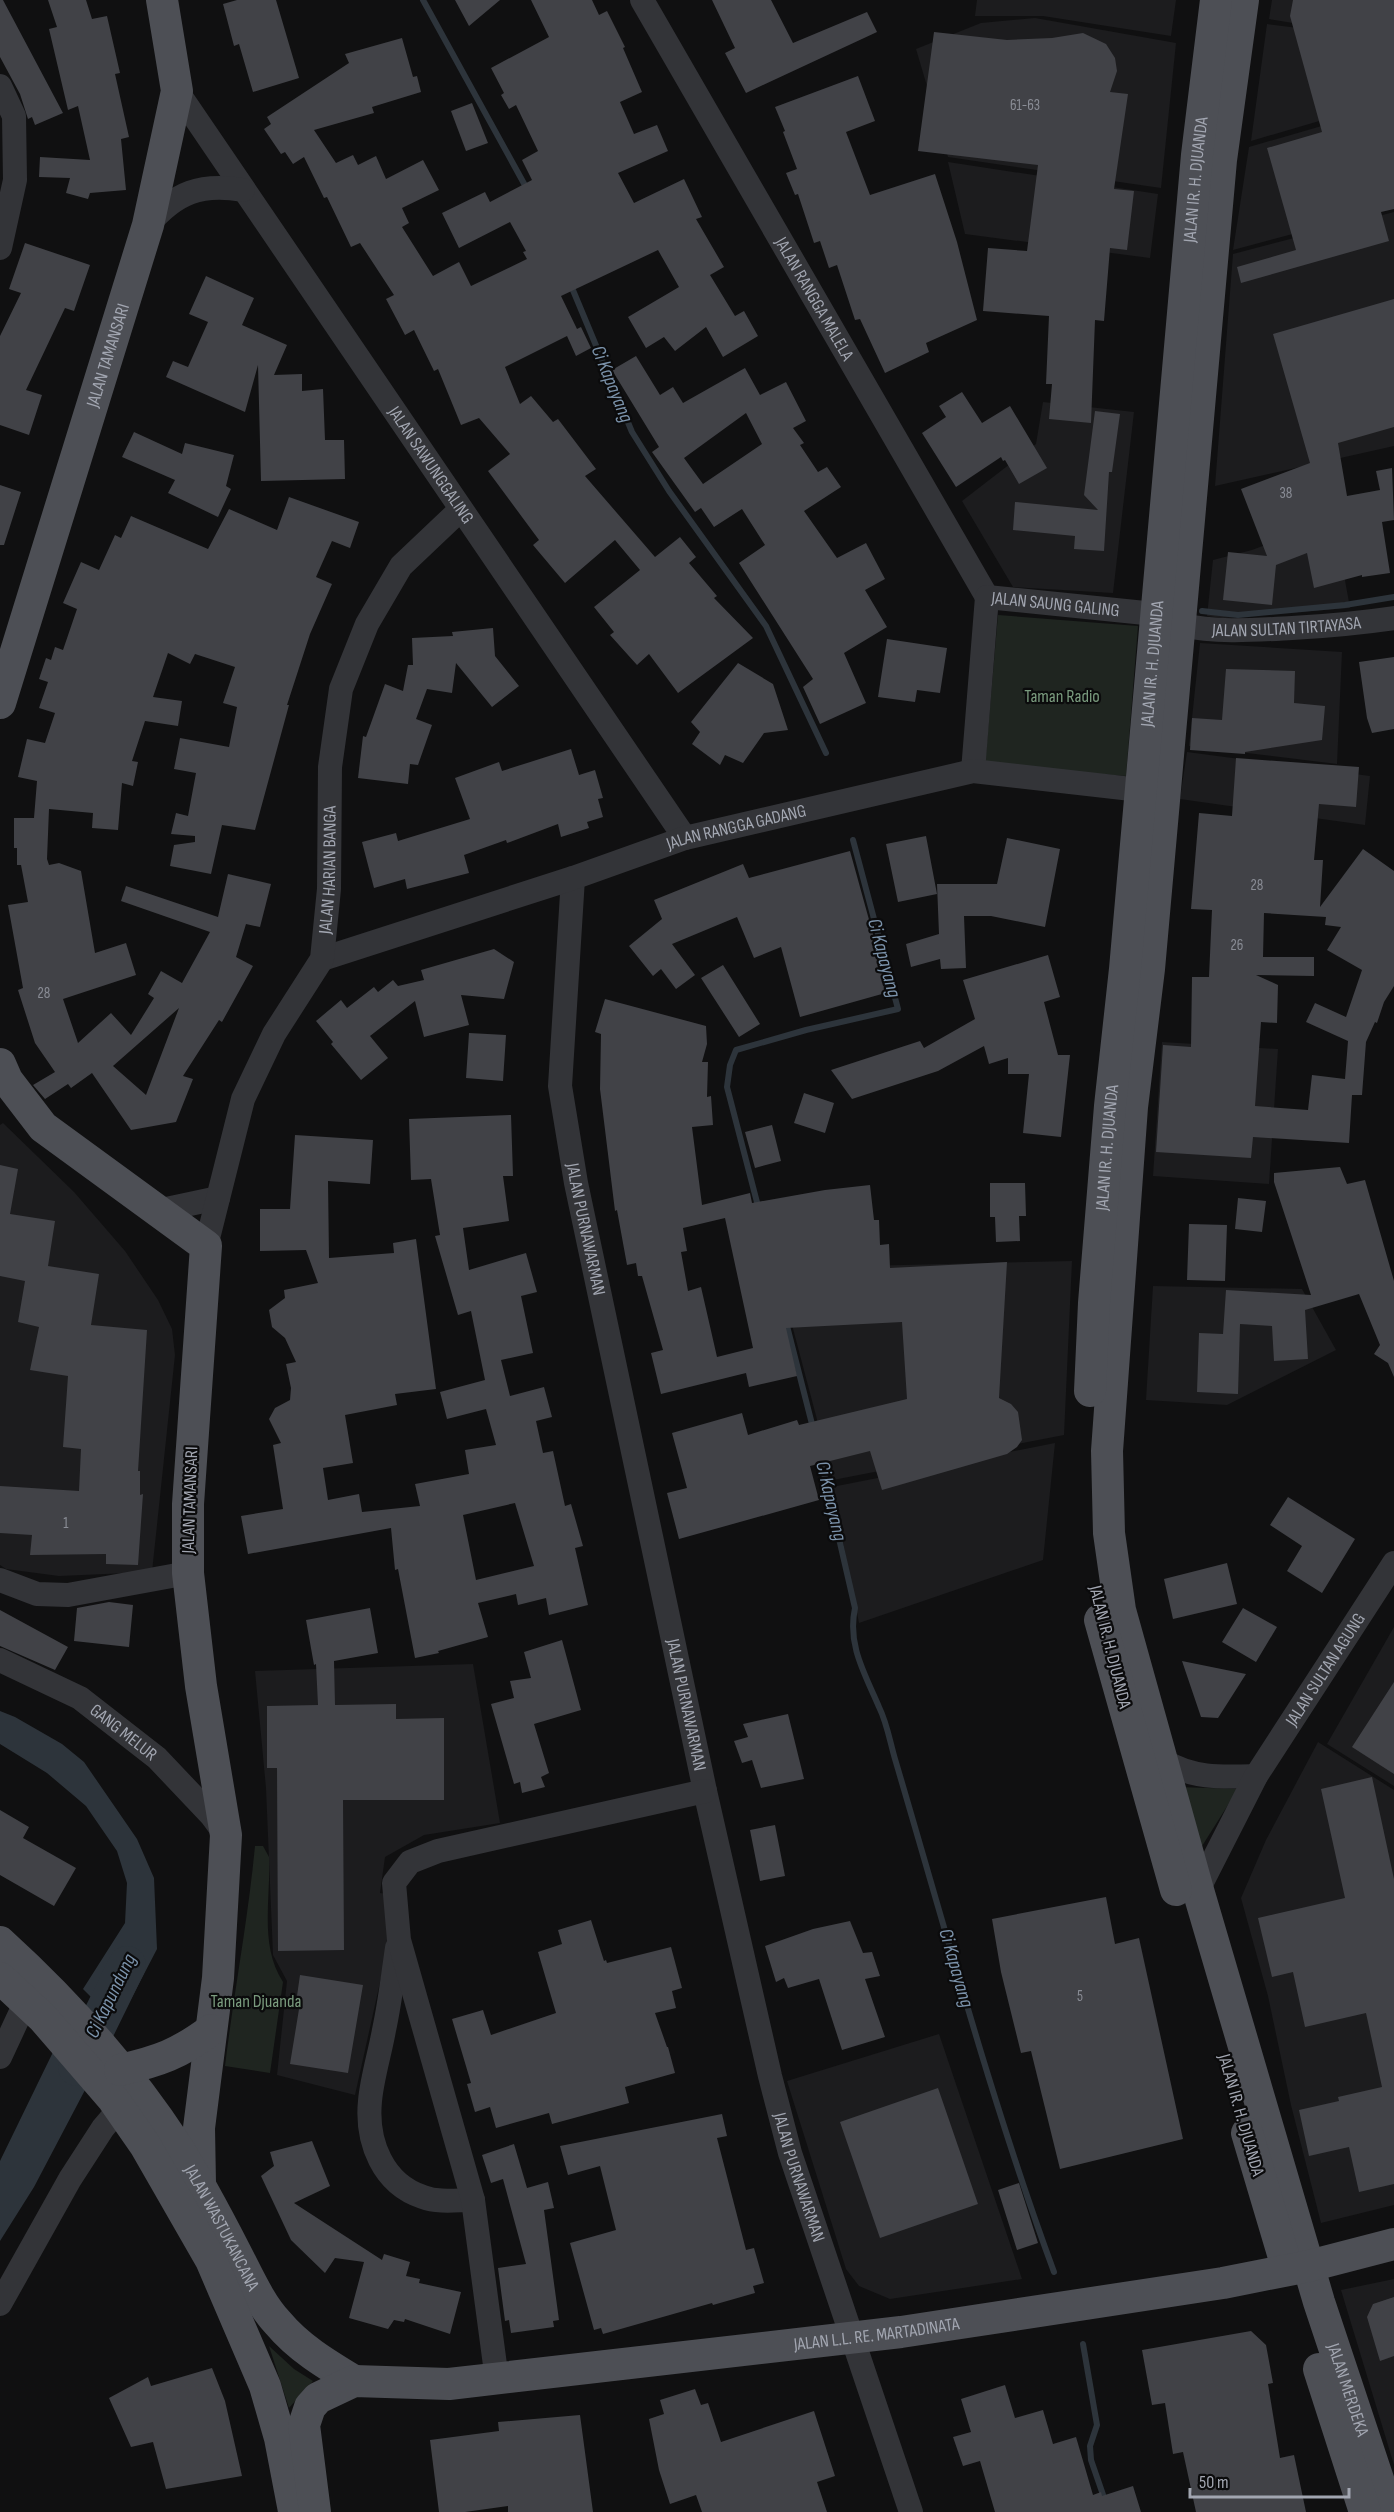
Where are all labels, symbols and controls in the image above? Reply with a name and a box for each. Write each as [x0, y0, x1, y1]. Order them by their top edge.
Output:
house number: 61-63 [1010, 96, 1040, 115]
street label: JALAN IR. H. DJUANDA [1179, 115, 1212, 244]
street label: JALAN RANGGA MALELA [770, 232, 859, 364]
street label: JALAN TAMANSARI [81, 301, 134, 411]
water label: Ci Kapayang [586, 342, 638, 426]
street label: JALAN SAWUNGGALING [383, 401, 478, 527]
house number: 38 [1280, 484, 1292, 503]
street label: JALAN SAUNG GALING [990, 587, 1121, 621]
street label: JALAN IR. H. DJUANDA [1136, 600, 1168, 729]
street label: JALAN SULTAN TIRTAYASA [1210, 612, 1362, 641]
park label: Taman Radio [1024, 686, 1100, 707]
street label: JALAN RANGGA GADANG [662, 800, 808, 855]
street label: JALAN HARIAN BANGA [314, 805, 340, 936]
house number: 28 [1251, 876, 1263, 895]
water label: Ci Kapayang [862, 916, 906, 1000]
house number: 26 [1231, 936, 1243, 955]
house number: 28 [38, 984, 50, 1003]
street label: JALAN IR. H. DJUANDA [1091, 1083, 1123, 1212]
street label: JALAN PURNAWARMAN [562, 1161, 610, 1297]
street label: JALAN TAMANSARI [178, 1446, 202, 1555]
water label: Ci Kapayang [810, 1459, 852, 1543]
house number: 1 [63, 1514, 69, 1533]
street label: JALAN IR. H. DJUANDA [1084, 1582, 1136, 1711]
street label: JALAN SULTAN AGUNG [1280, 1609, 1369, 1731]
street label: JALAN PURNAWARMAN [662, 1636, 711, 1773]
street label: GANG MELUR [86, 1699, 162, 1765]
water label: Ci Kapayang [933, 1926, 979, 2010]
water label: Ci Kapundung [80, 1950, 142, 2042]
house number: 5 [1077, 1987, 1083, 2006]
park label: Taman Djuanda [211, 1991, 301, 2012]
street label: JALAN IR. H. DJUANDA [1213, 2051, 1269, 2179]
street label: JALAN PURNAWARMAN [769, 2109, 830, 2245]
street label: JALAN WASTUKANCANA [179, 2160, 264, 2294]
street label: JALAN L.L. RE. MARTADINATA [792, 2313, 961, 2355]
street label: JALAN MERDEKA [1323, 2340, 1374, 2439]
scale bar [1190, 2461, 1349, 2499]
text: 50 m [1199, 2472, 1229, 2493]

